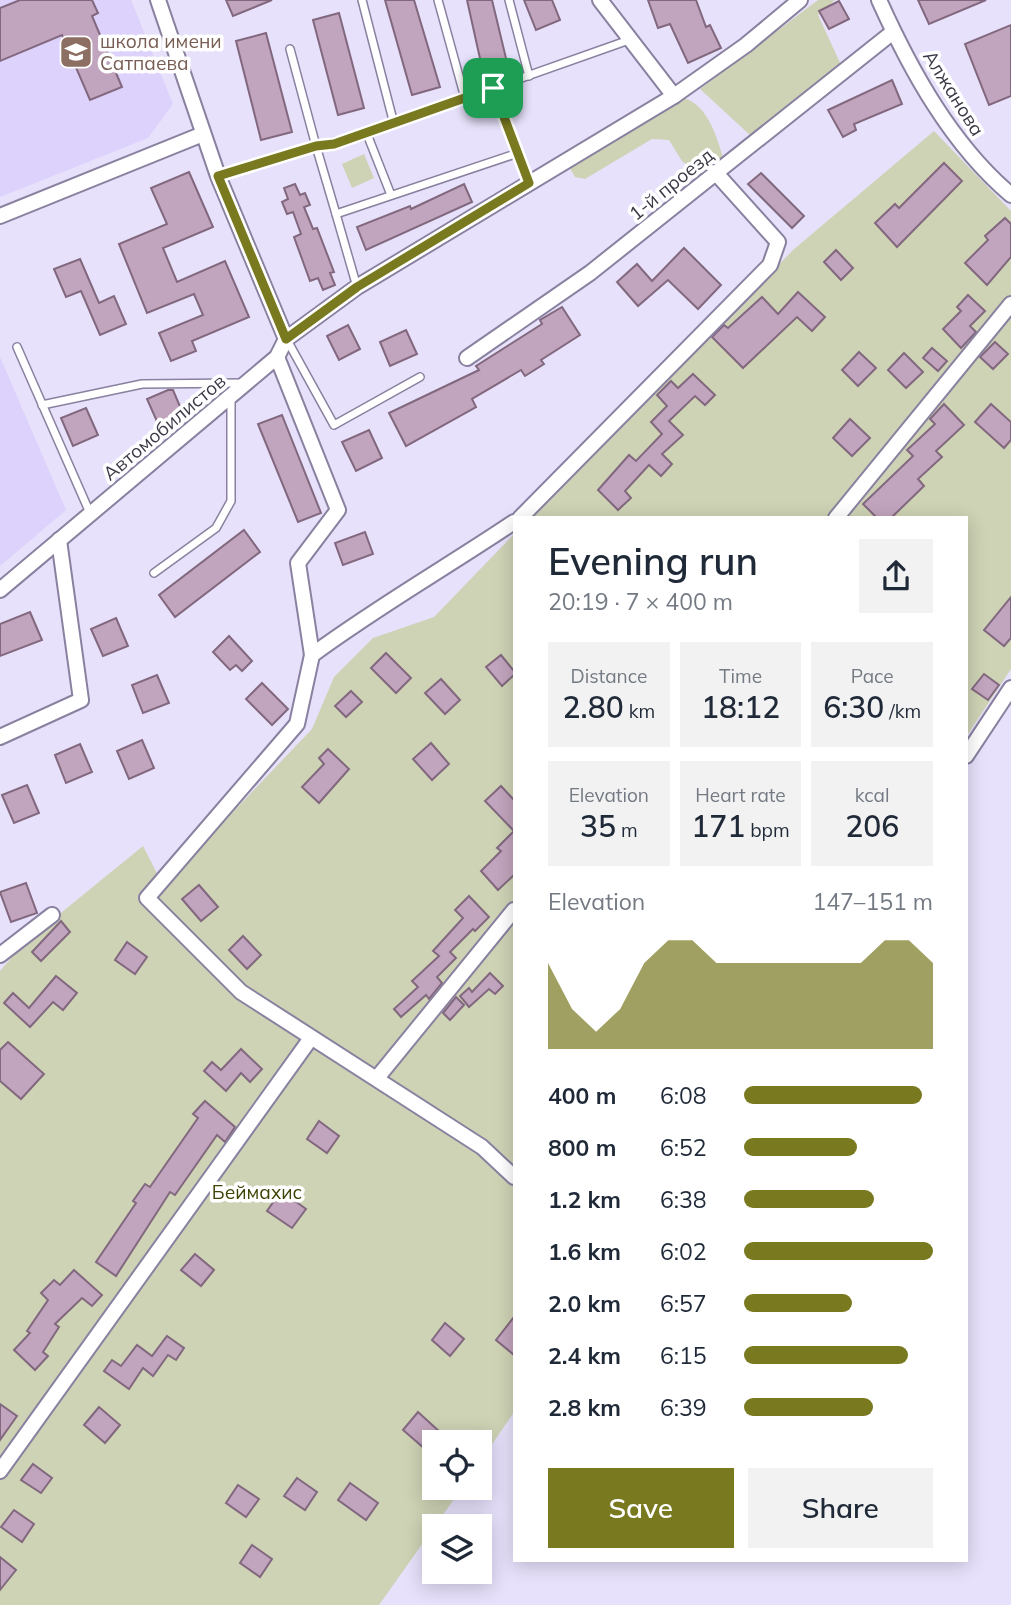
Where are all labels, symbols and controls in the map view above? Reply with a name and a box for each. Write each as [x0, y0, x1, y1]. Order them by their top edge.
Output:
place label: школа имени Сатпаева [100, 29, 222, 75]
school or university icon: школа имени Сатпаева [57, 33, 95, 71]
street label: Алжанова [918, 46, 990, 140]
pin [463, 58, 523, 118]
icon: arrive [474, 69, 512, 107]
street label: 1-й проезд [624, 142, 718, 225]
street label: Автомобилистов [98, 369, 230, 485]
text: Evening run [548, 537, 758, 585]
button: share [859, 539, 933, 613]
text: 20:19 · 7 × 400 m [548, 587, 733, 616]
text: Distance [570, 664, 647, 688]
text: Time [719, 664, 762, 688]
text: Pace [851, 664, 894, 688]
text: 2.80 [563, 688, 624, 726]
text: 18:12 [701, 688, 780, 726]
text: 6:30 [823, 688, 884, 726]
text: km [624, 699, 655, 723]
text: /km [884, 699, 921, 723]
text: Elevation [569, 783, 649, 807]
text: Heart rate [695, 783, 786, 807]
text: kcal [855, 783, 890, 807]
text: 35 [580, 807, 616, 845]
text: 171 [691, 807, 745, 845]
text: 206 [845, 807, 899, 845]
text: m [616, 818, 638, 842]
text: bpm [745, 818, 790, 842]
text: Elevation [548, 887, 645, 916]
text: 147–151 m [812, 887, 933, 916]
text: 400 m [548, 1081, 616, 1110]
text: 6:08 [660, 1081, 707, 1110]
text: 800 m [548, 1133, 616, 1162]
text: 6:52 [660, 1133, 707, 1162]
park label: Беймахис [212, 1180, 302, 1204]
text: 1.2 km [548, 1185, 621, 1214]
text: 6:38 [660, 1185, 707, 1214]
text: 1.6 km [548, 1237, 621, 1266]
text: 6:02 [660, 1237, 707, 1266]
text: 2.0 km [548, 1289, 621, 1318]
text: 6:57 [660, 1289, 707, 1318]
text: 2.4 km [548, 1341, 621, 1370]
text: 6:15 [660, 1341, 707, 1370]
text: 2.8 km [548, 1393, 621, 1422]
text: 6:39 [660, 1393, 707, 1422]
map controls [422, 1430, 492, 1584]
button: locate [422, 1430, 492, 1500]
button: Save [548, 1468, 734, 1548]
button: Share [748, 1468, 933, 1548]
button: layers [422, 1514, 492, 1584]

